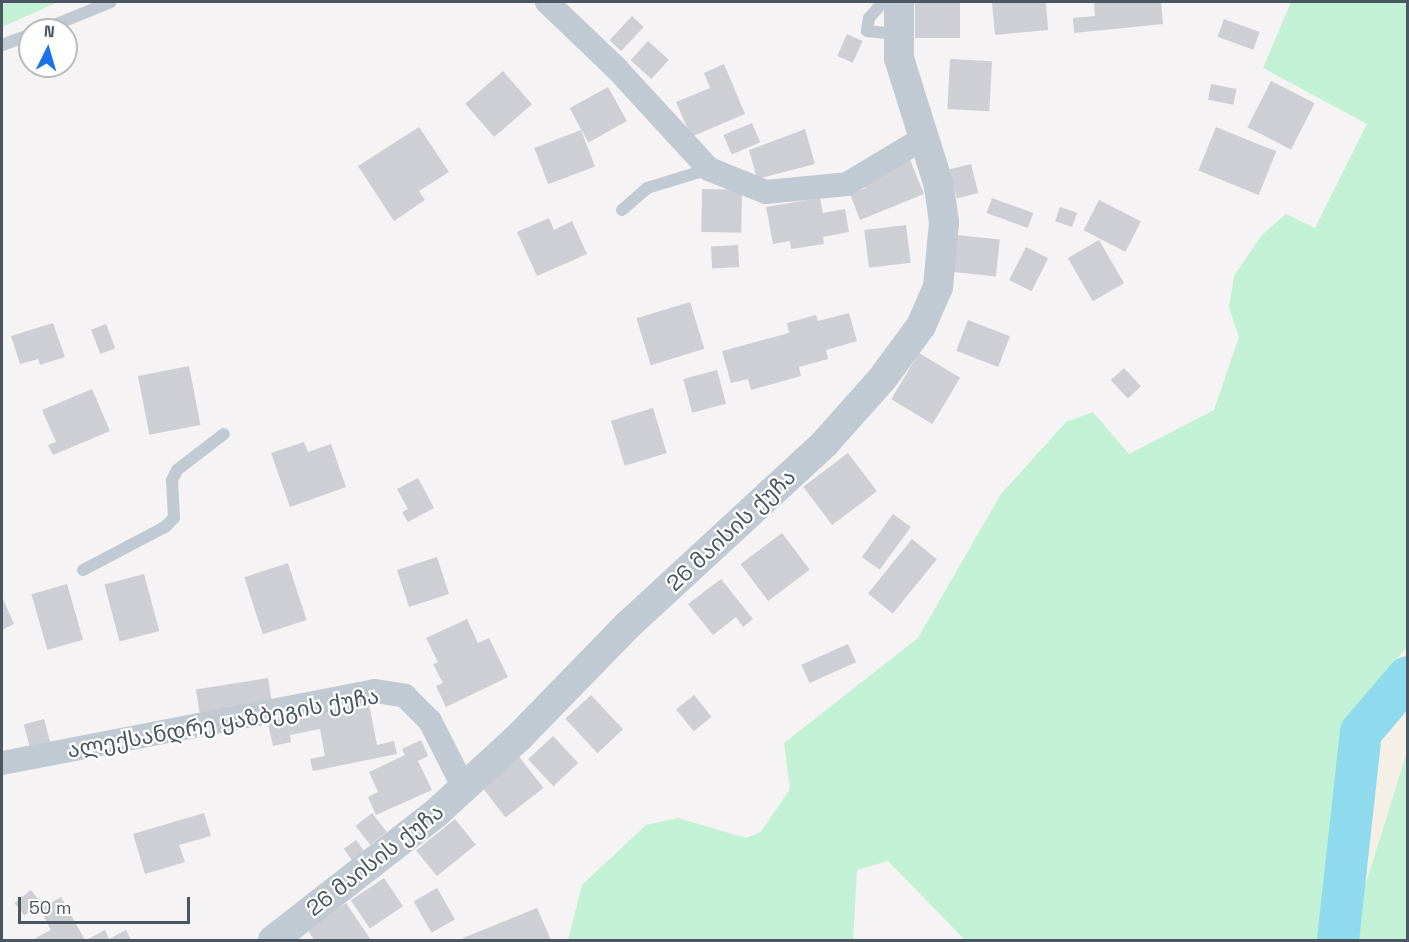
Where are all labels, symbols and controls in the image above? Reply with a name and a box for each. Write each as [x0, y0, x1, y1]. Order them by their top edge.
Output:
north arrow [18, 18, 78, 78]
text: N [43, 21, 56, 42]
street label: 26 მაისის ქუჩა [661, 464, 801, 596]
street label: ალექსანდრე ყაზბეგის ქუჩა [65, 683, 381, 763]
street label: 26 მაისის ქუჩა [301, 798, 449, 922]
scale bar [21, 885, 194, 923]
text: 50 m [29, 896, 71, 919]

